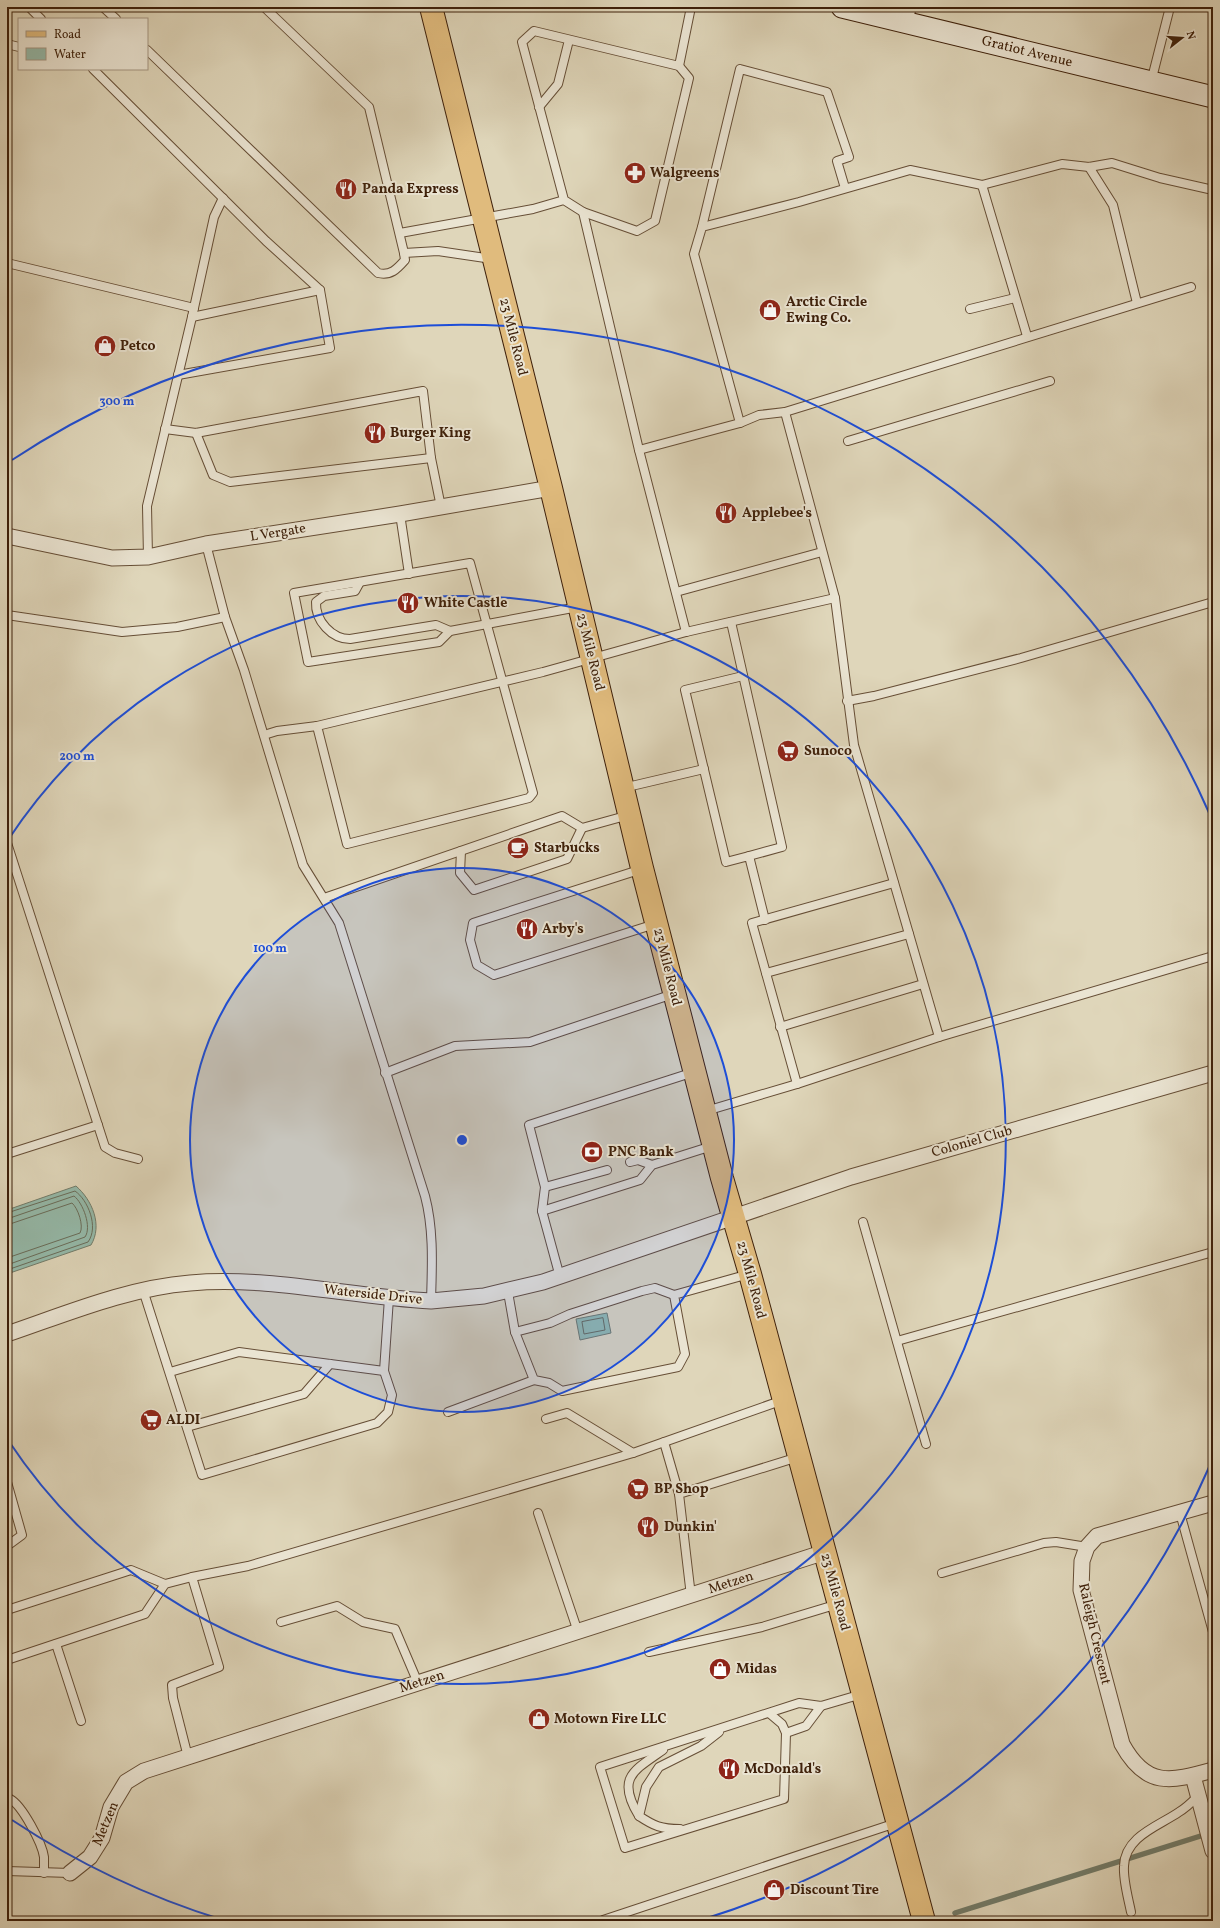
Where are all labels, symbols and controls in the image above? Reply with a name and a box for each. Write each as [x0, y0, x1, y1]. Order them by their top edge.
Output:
legend [18, 18, 148, 70]
north arrow [1162, 18, 1202, 58]
text: Road [54, 27, 81, 43]
text: N [1182, 29, 1198, 42]
street label: Gratiot Avenue [980, 32, 1075, 73]
text: Water [54, 47, 86, 63]
pharmacy icon: Walgreens [622, 160, 648, 186]
place label: Walgreens [650, 164, 720, 183]
restaurant icon: Panda Express [333, 176, 359, 202]
place label: Panda Express [362, 180, 459, 199]
place label: Arctic Circle Ewing Co. [786, 293, 867, 328]
street label: 23 Mile Road [494, 296, 532, 378]
shop icon: Arctic Circle Ewing Co. [757, 297, 783, 323]
shop icon: Petco [92, 333, 118, 359]
place label: Petco [120, 337, 156, 356]
text: 300 m [100, 394, 135, 410]
restaurant icon: Burger King [362, 420, 388, 446]
place label: Burger King [390, 424, 471, 443]
restaurant icon: Applebee's [713, 500, 739, 526]
place label: Applebee's [742, 504, 812, 523]
street label: L Vergate [249, 519, 308, 547]
restaurant icon: White Castle [395, 590, 421, 616]
place label: White Castle [424, 594, 507, 613]
street label: 23 Mile Road [571, 611, 609, 693]
supermarket icon: Sunoco [775, 738, 801, 764]
place label: Sunoco [804, 742, 852, 761]
text: 200 m [59, 749, 95, 765]
cafe icon: Starbucks [505, 835, 531, 861]
place label: Starbucks [534, 839, 600, 858]
restaurant icon: Arby's [514, 916, 540, 942]
place label: Arby's [542, 920, 584, 939]
street label: 23 Mile Road [648, 926, 686, 1008]
text: 100 m [253, 941, 287, 957]
street label: Coloniel Club [929, 1121, 1015, 1163]
centre of rings [455, 1133, 469, 1147]
bank icon: PNC Bank [579, 1139, 605, 1165]
place label: PNC Bank [608, 1143, 674, 1162]
street label: 23 Mile Road [732, 1239, 770, 1321]
street label: Waterside Drive [323, 1280, 423, 1310]
supermarket icon: ALDI [138, 1407, 164, 1433]
place label: ALDI [166, 1411, 200, 1430]
supermarket icon: BP Shop [625, 1476, 651, 1502]
place label: BP Shop [654, 1480, 709, 1499]
restaurant icon: Dunkin' [635, 1514, 661, 1540]
place label: Dunkin' [664, 1518, 717, 1537]
street label: 23 Mile Road [816, 1551, 854, 1633]
street label: Metzen [706, 1567, 756, 1599]
street label: Raleigh Crescent [1073, 1581, 1115, 1687]
shop icon: Midas [707, 1656, 733, 1682]
place label: Midas [736, 1660, 777, 1679]
street label: Metzen [397, 1666, 447, 1698]
shop icon: Motown Fire LLC [526, 1706, 552, 1732]
place label: Motown Fire LLC [554, 1710, 666, 1729]
restaurant icon: McDonald's [716, 1756, 742, 1782]
place label: McDonald's [744, 1760, 821, 1779]
street label: Metzen [88, 1799, 124, 1849]
shop icon: Discount Tire [761, 1877, 787, 1903]
place label: Discount Tire [790, 1881, 879, 1900]

